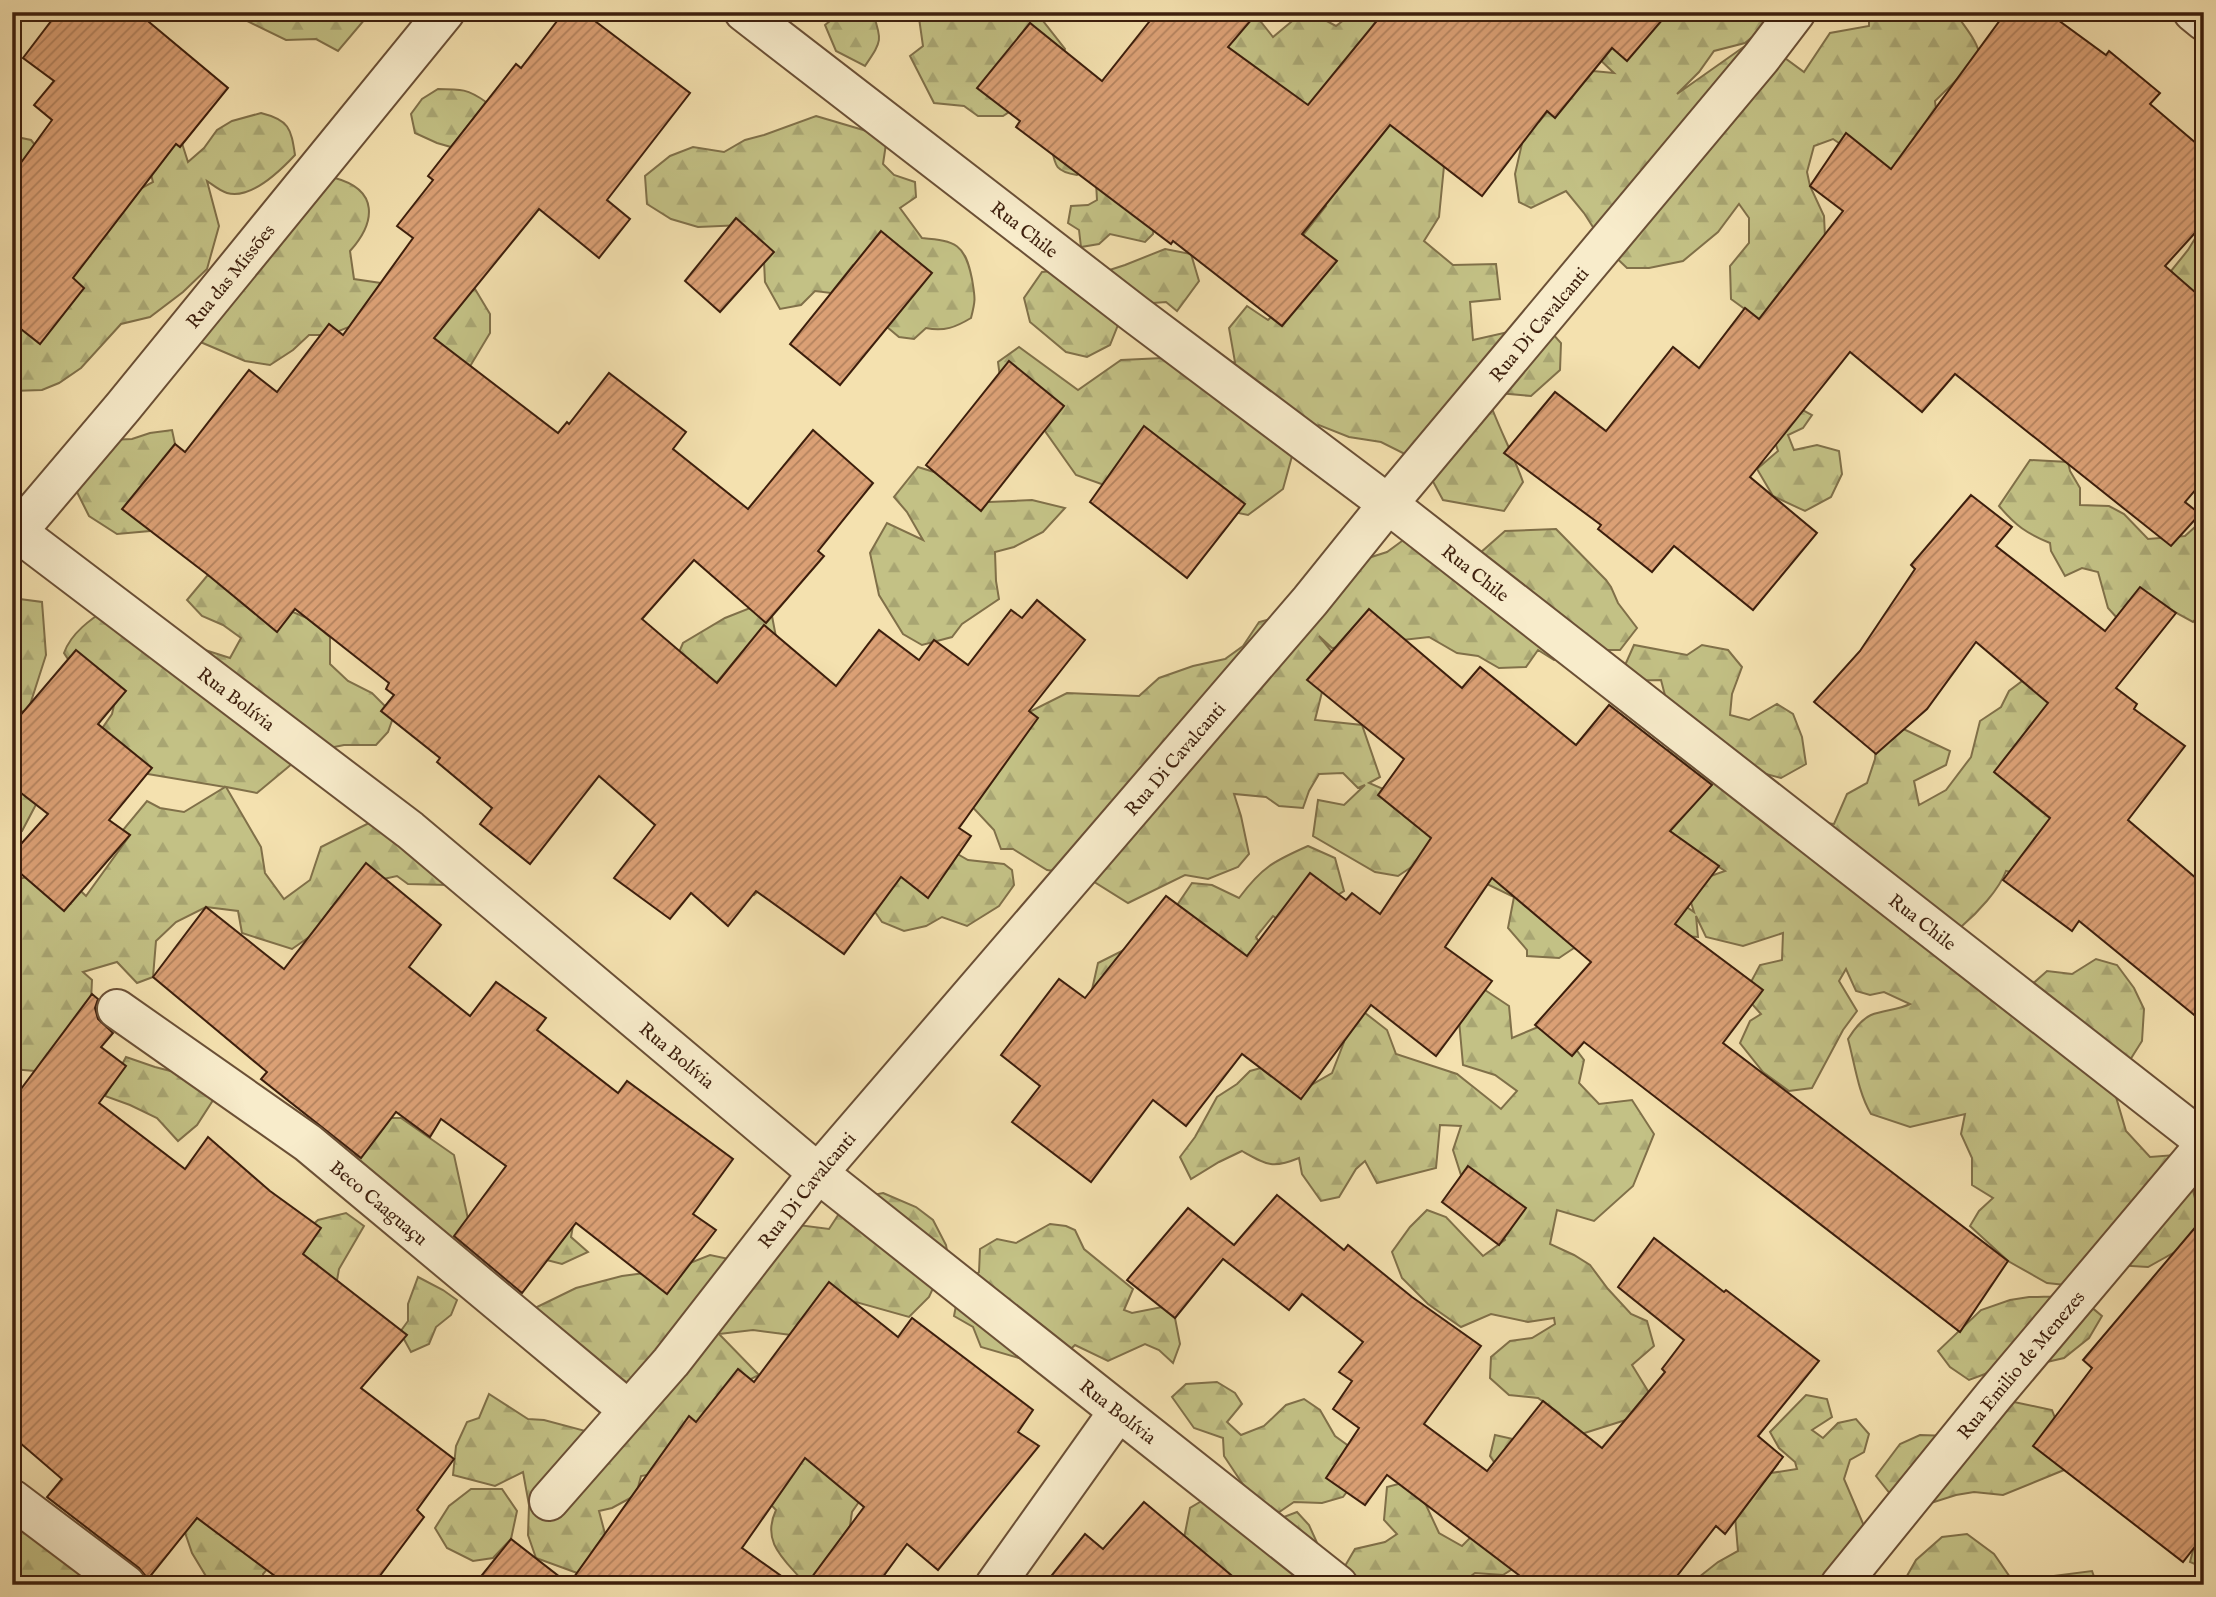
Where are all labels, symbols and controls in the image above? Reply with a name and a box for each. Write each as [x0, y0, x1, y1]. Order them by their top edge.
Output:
street label: Rua Chile [985, 197, 1063, 264]
street label: Rua das Missões [182, 220, 281, 334]
street label: Rua Di Cavalcanti [1485, 263, 1595, 388]
street label: Rua Chile [1436, 540, 1514, 608]
street label: Rua Bolívia [192, 663, 280, 738]
street label: Rua Di Cavalcanti [1120, 698, 1232, 822]
street label: Rua Chile [1883, 889, 1960, 957]
street label: Rua Bolívia [633, 1018, 719, 1095]
street label: Rua Di Cavalcanti [754, 1128, 862, 1254]
street label: Beco Caaguaçu [324, 1156, 432, 1252]
street label: Rua Emilio de Menezes [1953, 1286, 2091, 1445]
street label: Rua Bolívia [1074, 1375, 1161, 1451]

